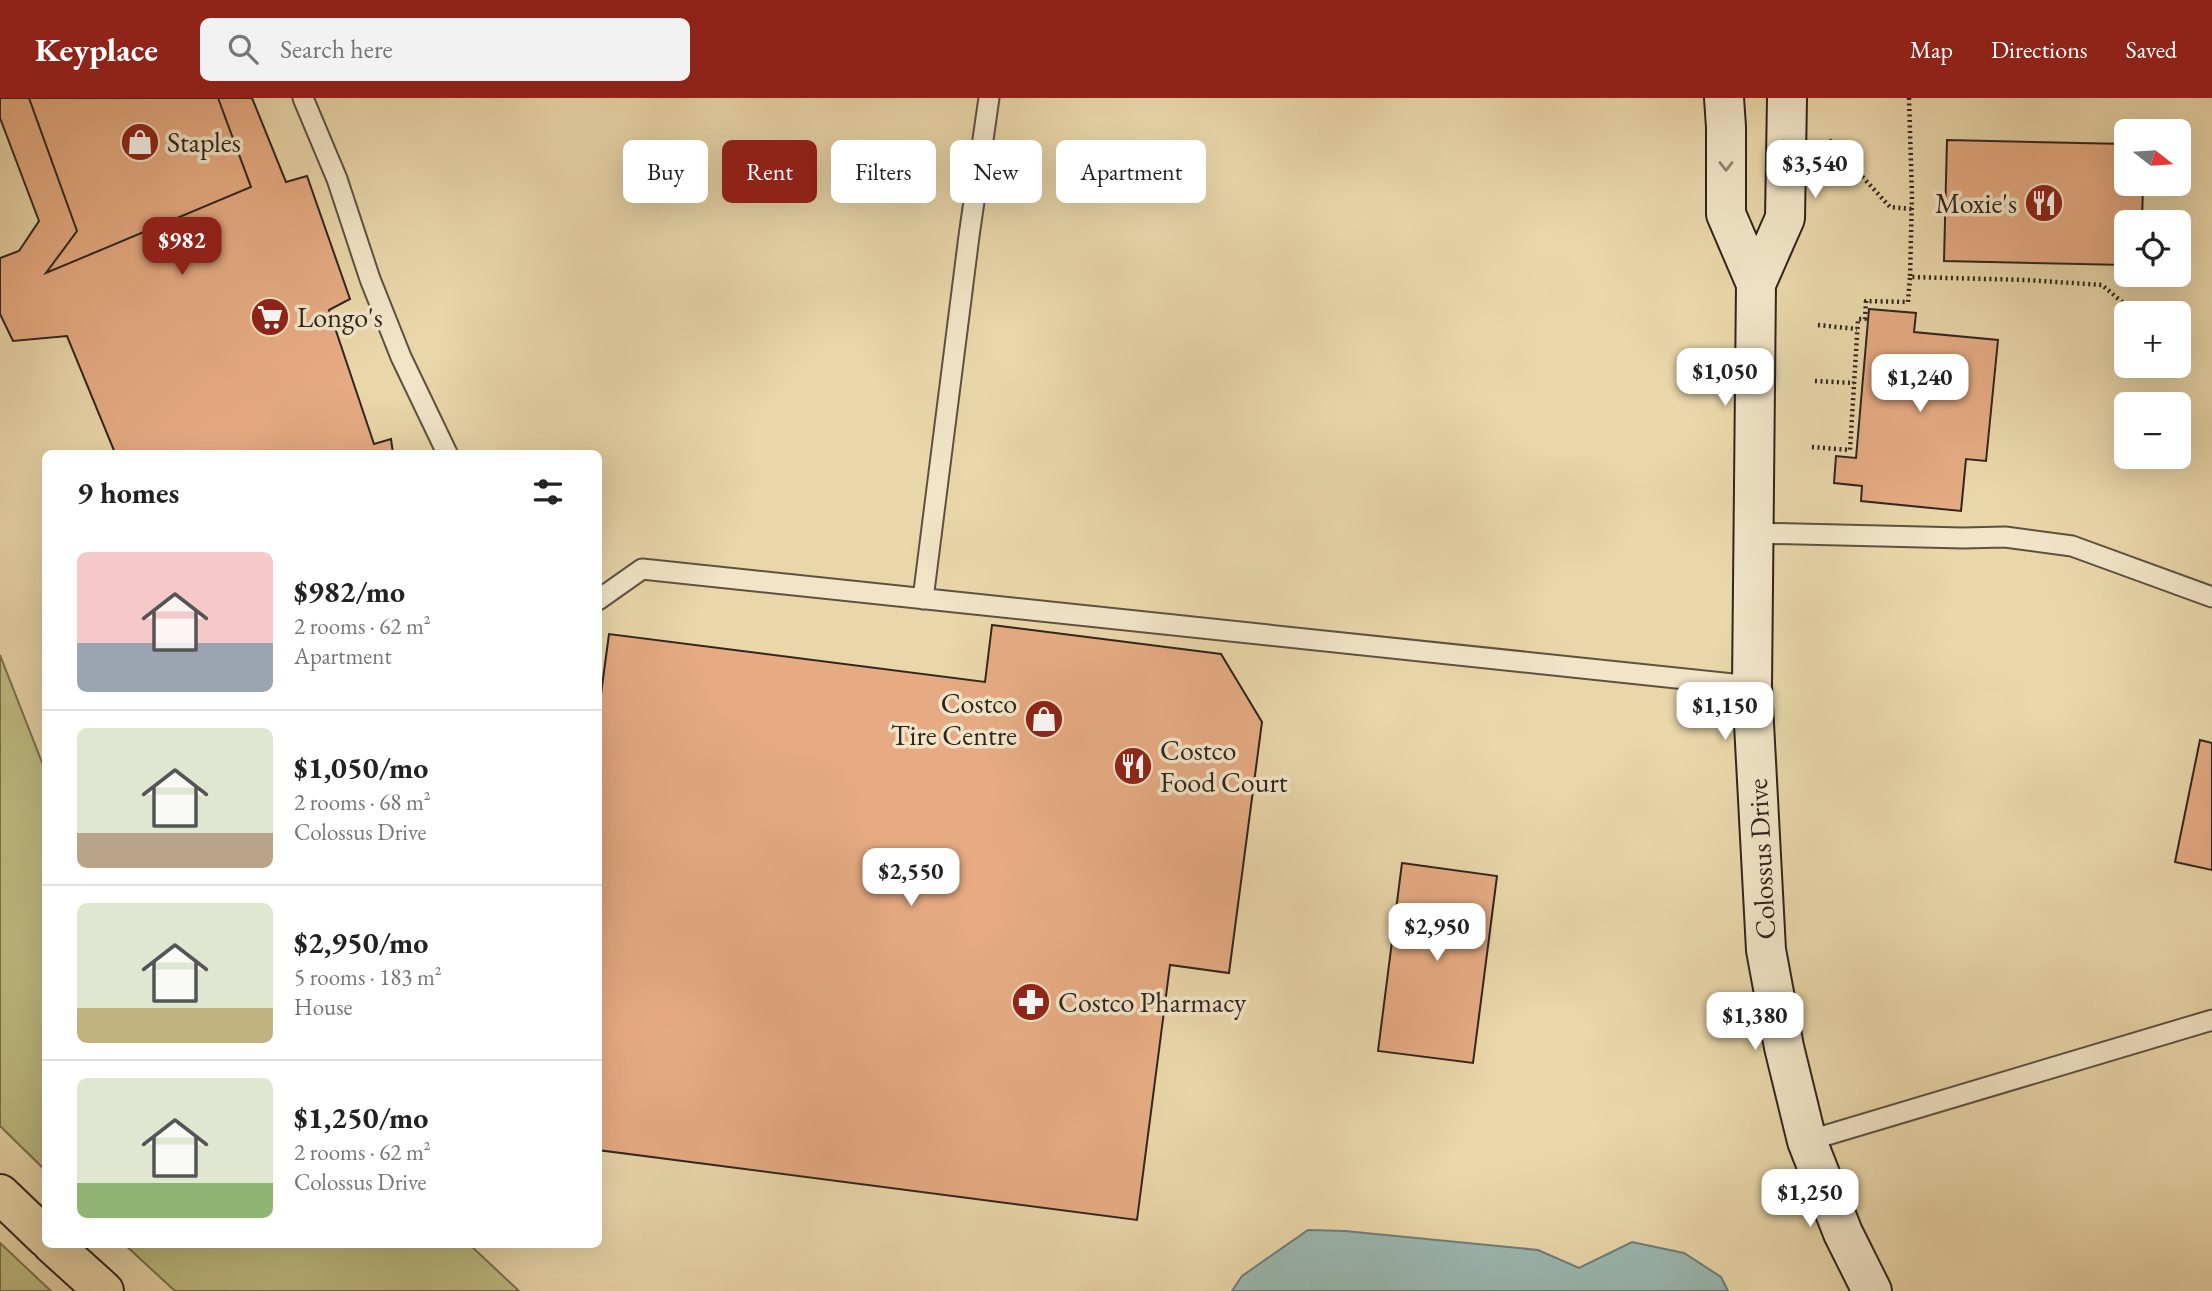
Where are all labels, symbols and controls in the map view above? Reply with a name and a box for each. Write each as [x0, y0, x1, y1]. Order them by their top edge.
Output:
search box [200, 18, 690, 81]
text: Keyplace [35, 28, 158, 71]
icon: search [224, 30, 262, 68]
text: Search here [280, 32, 393, 66]
text: Map [1910, 34, 1953, 65]
text: Directions [1991, 34, 2088, 65]
text: Saved [2126, 34, 2177, 65]
north arrow [2114, 119, 2191, 196]
map controls [2114, 119, 2191, 469]
shop icon: Staples [119, 121, 161, 163]
place label: Staples [167, 124, 241, 160]
chip: Buy [623, 140, 708, 203]
chip: Rent [722, 140, 817, 203]
chip: Filters [831, 140, 936, 203]
chip: New [950, 140, 1042, 203]
chip: Apartment [1056, 140, 1206, 203]
pin: $3,540 [1758, 140, 1872, 200]
text: $3,540 [1783, 148, 1847, 178]
one-way arrow [1718, 161, 1734, 172]
restaurant icon: Moxie's [2023, 182, 2065, 224]
place label: Moxie's [1935, 185, 2017, 221]
button: locate [2114, 210, 2191, 287]
pin: $982 [141, 218, 223, 277]
text: $982 [158, 225, 206, 255]
supermarket icon: Longo's [249, 296, 291, 338]
place label: Longo's [297, 299, 383, 335]
button: + [2114, 301, 2191, 378]
pin: $1,050 [1668, 348, 1782, 408]
pin: $1,240 [1863, 354, 1977, 414]
text: $1,050 [1693, 356, 1757, 386]
text: $1,240 [1888, 362, 1952, 392]
button: − [2114, 392, 2191, 469]
text: 9 homes [77, 473, 179, 512]
icon: filters [529, 473, 567, 511]
text: $982/mo [294, 572, 405, 611]
icon: home [133, 580, 217, 664]
text: 2 rooms · 62 m² [294, 611, 431, 641]
text: Apartment [294, 641, 392, 671]
pin: $1,150 [1668, 682, 1782, 742]
place label: Costco Tire Centre [891, 685, 1017, 753]
text: $1,150 [1693, 690, 1757, 720]
shop icon: Costco Tire Centre [1023, 698, 1065, 740]
place label: Costco Food Court [1160, 732, 1288, 800]
restaurant icon: Costco Food Court [1112, 745, 1154, 787]
text: $1,050/mo [294, 748, 428, 787]
icon: home [133, 756, 217, 840]
street label: Colossus Drive [1739, 777, 1783, 940]
text: 2 rooms · 68 m² [294, 787, 431, 817]
text: Colossus Drive [294, 817, 426, 847]
pin: $2,550 [854, 848, 968, 908]
text: $2,550 [879, 856, 943, 886]
pin: $2,950 [1380, 904, 1494, 963]
text: $2,950 [1405, 911, 1469, 941]
text: $2,950/mo [294, 923, 428, 962]
icon: home [133, 931, 217, 1015]
text: 5 rooms · 183 m² [294, 962, 442, 992]
pharmacy icon: Costco Pharmacy [1010, 981, 1052, 1023]
place label: Costco Pharmacy [1058, 984, 1247, 1020]
text: House [294, 992, 353, 1022]
pin: $1,380 [1698, 992, 1812, 1052]
text: $1,380 [1723, 1000, 1787, 1030]
text: $1,250/mo [294, 1098, 428, 1137]
icon: home [133, 1106, 217, 1190]
text: 2 rooms · 62 m² [294, 1137, 431, 1167]
text: Colossus Drive [294, 1167, 426, 1197]
pin: $1,250 [1753, 1170, 1867, 1229]
text: $1,250 [1778, 1177, 1842, 1207]

